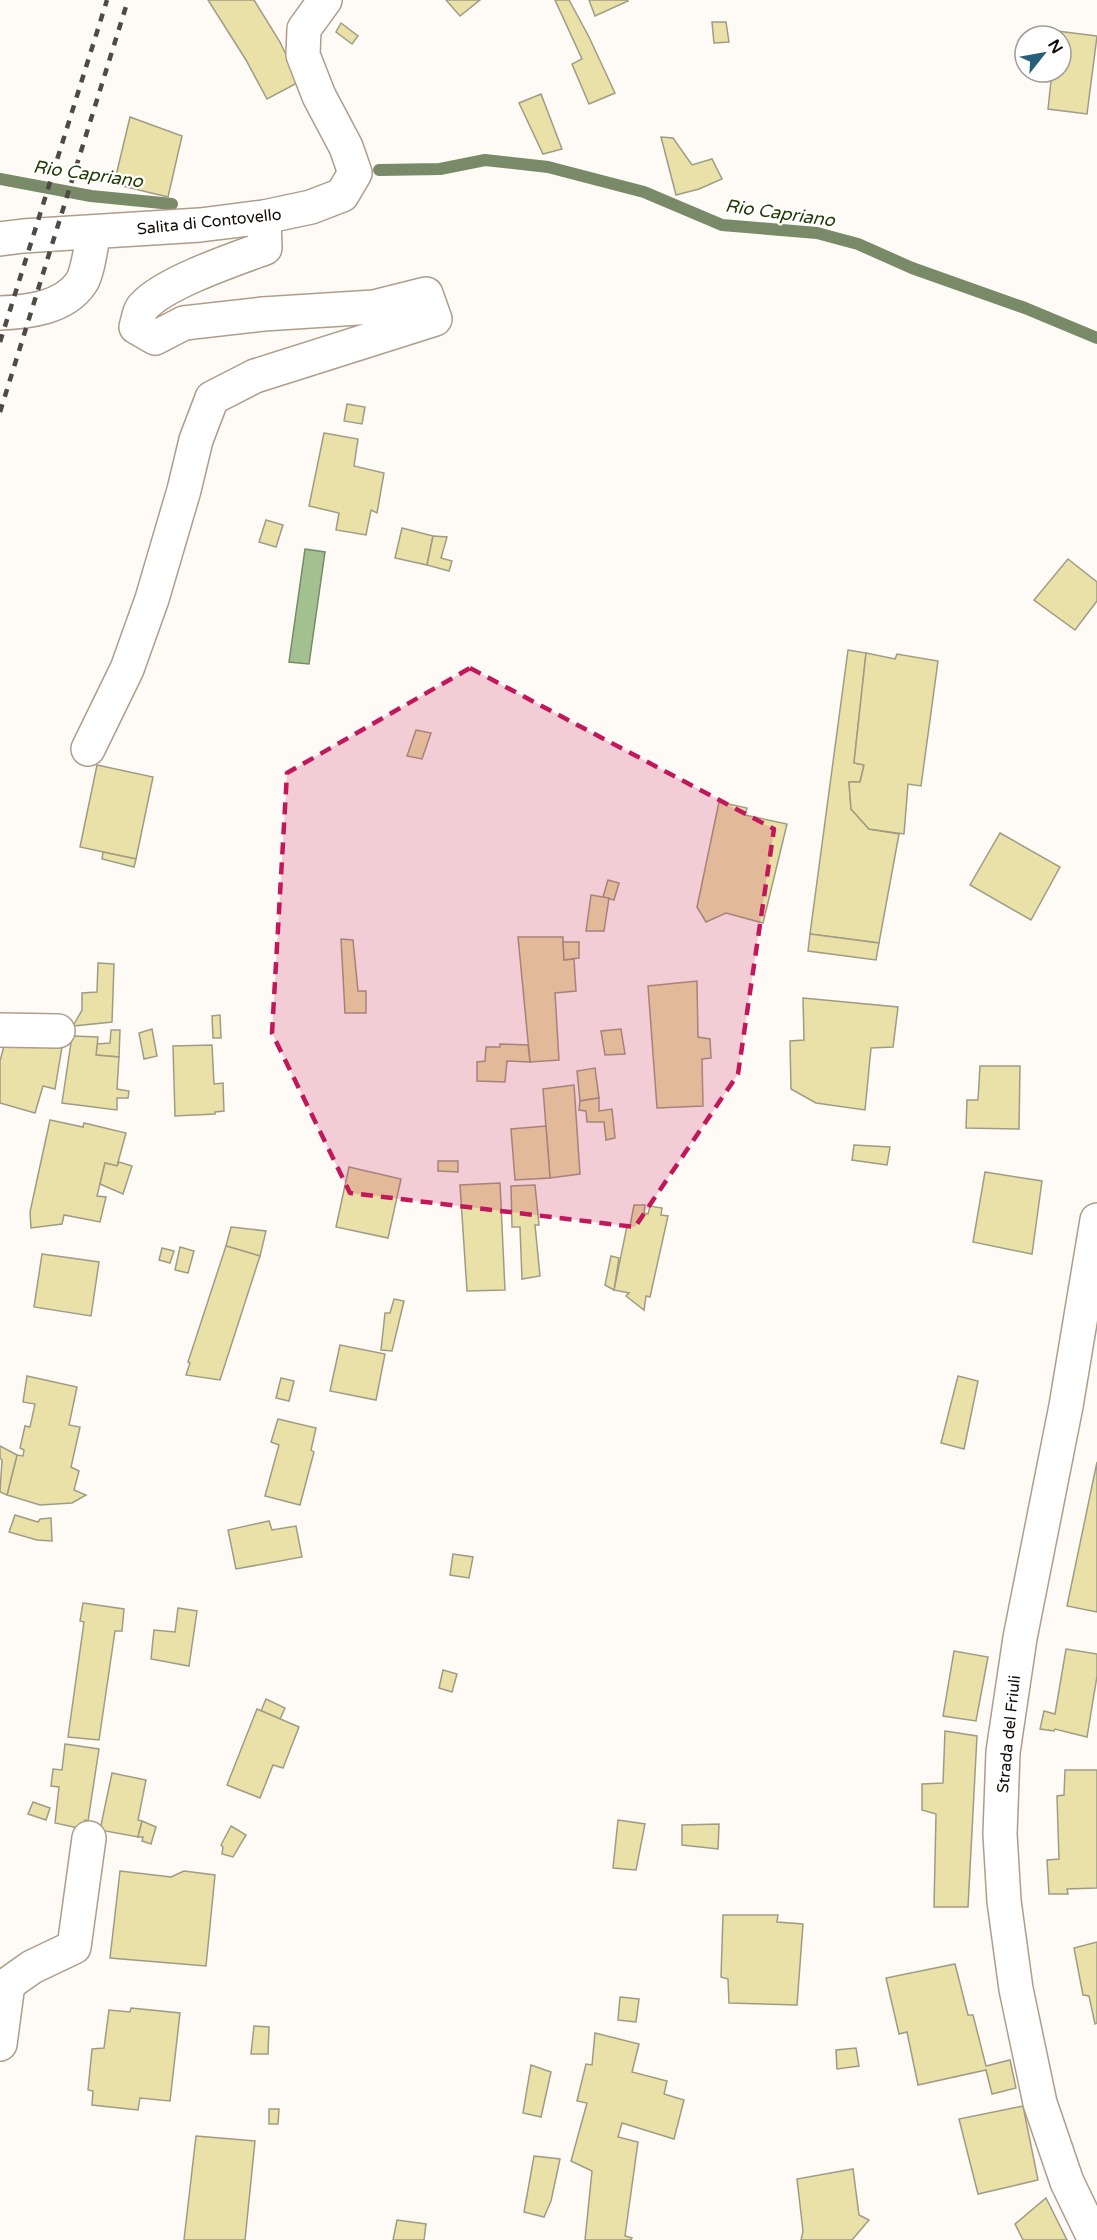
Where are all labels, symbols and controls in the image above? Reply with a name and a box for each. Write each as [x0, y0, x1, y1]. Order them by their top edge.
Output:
north arrow [1013, 24, 1073, 84]
text: N [1043, 36, 1067, 57]
water label: Rio Capriano [32, 155, 145, 193]
water label: Rio Capriano [724, 194, 837, 232]
street label: Salita di Contovello [136, 204, 282, 240]
street label: Strada del Friuli [993, 1674, 1025, 1794]

